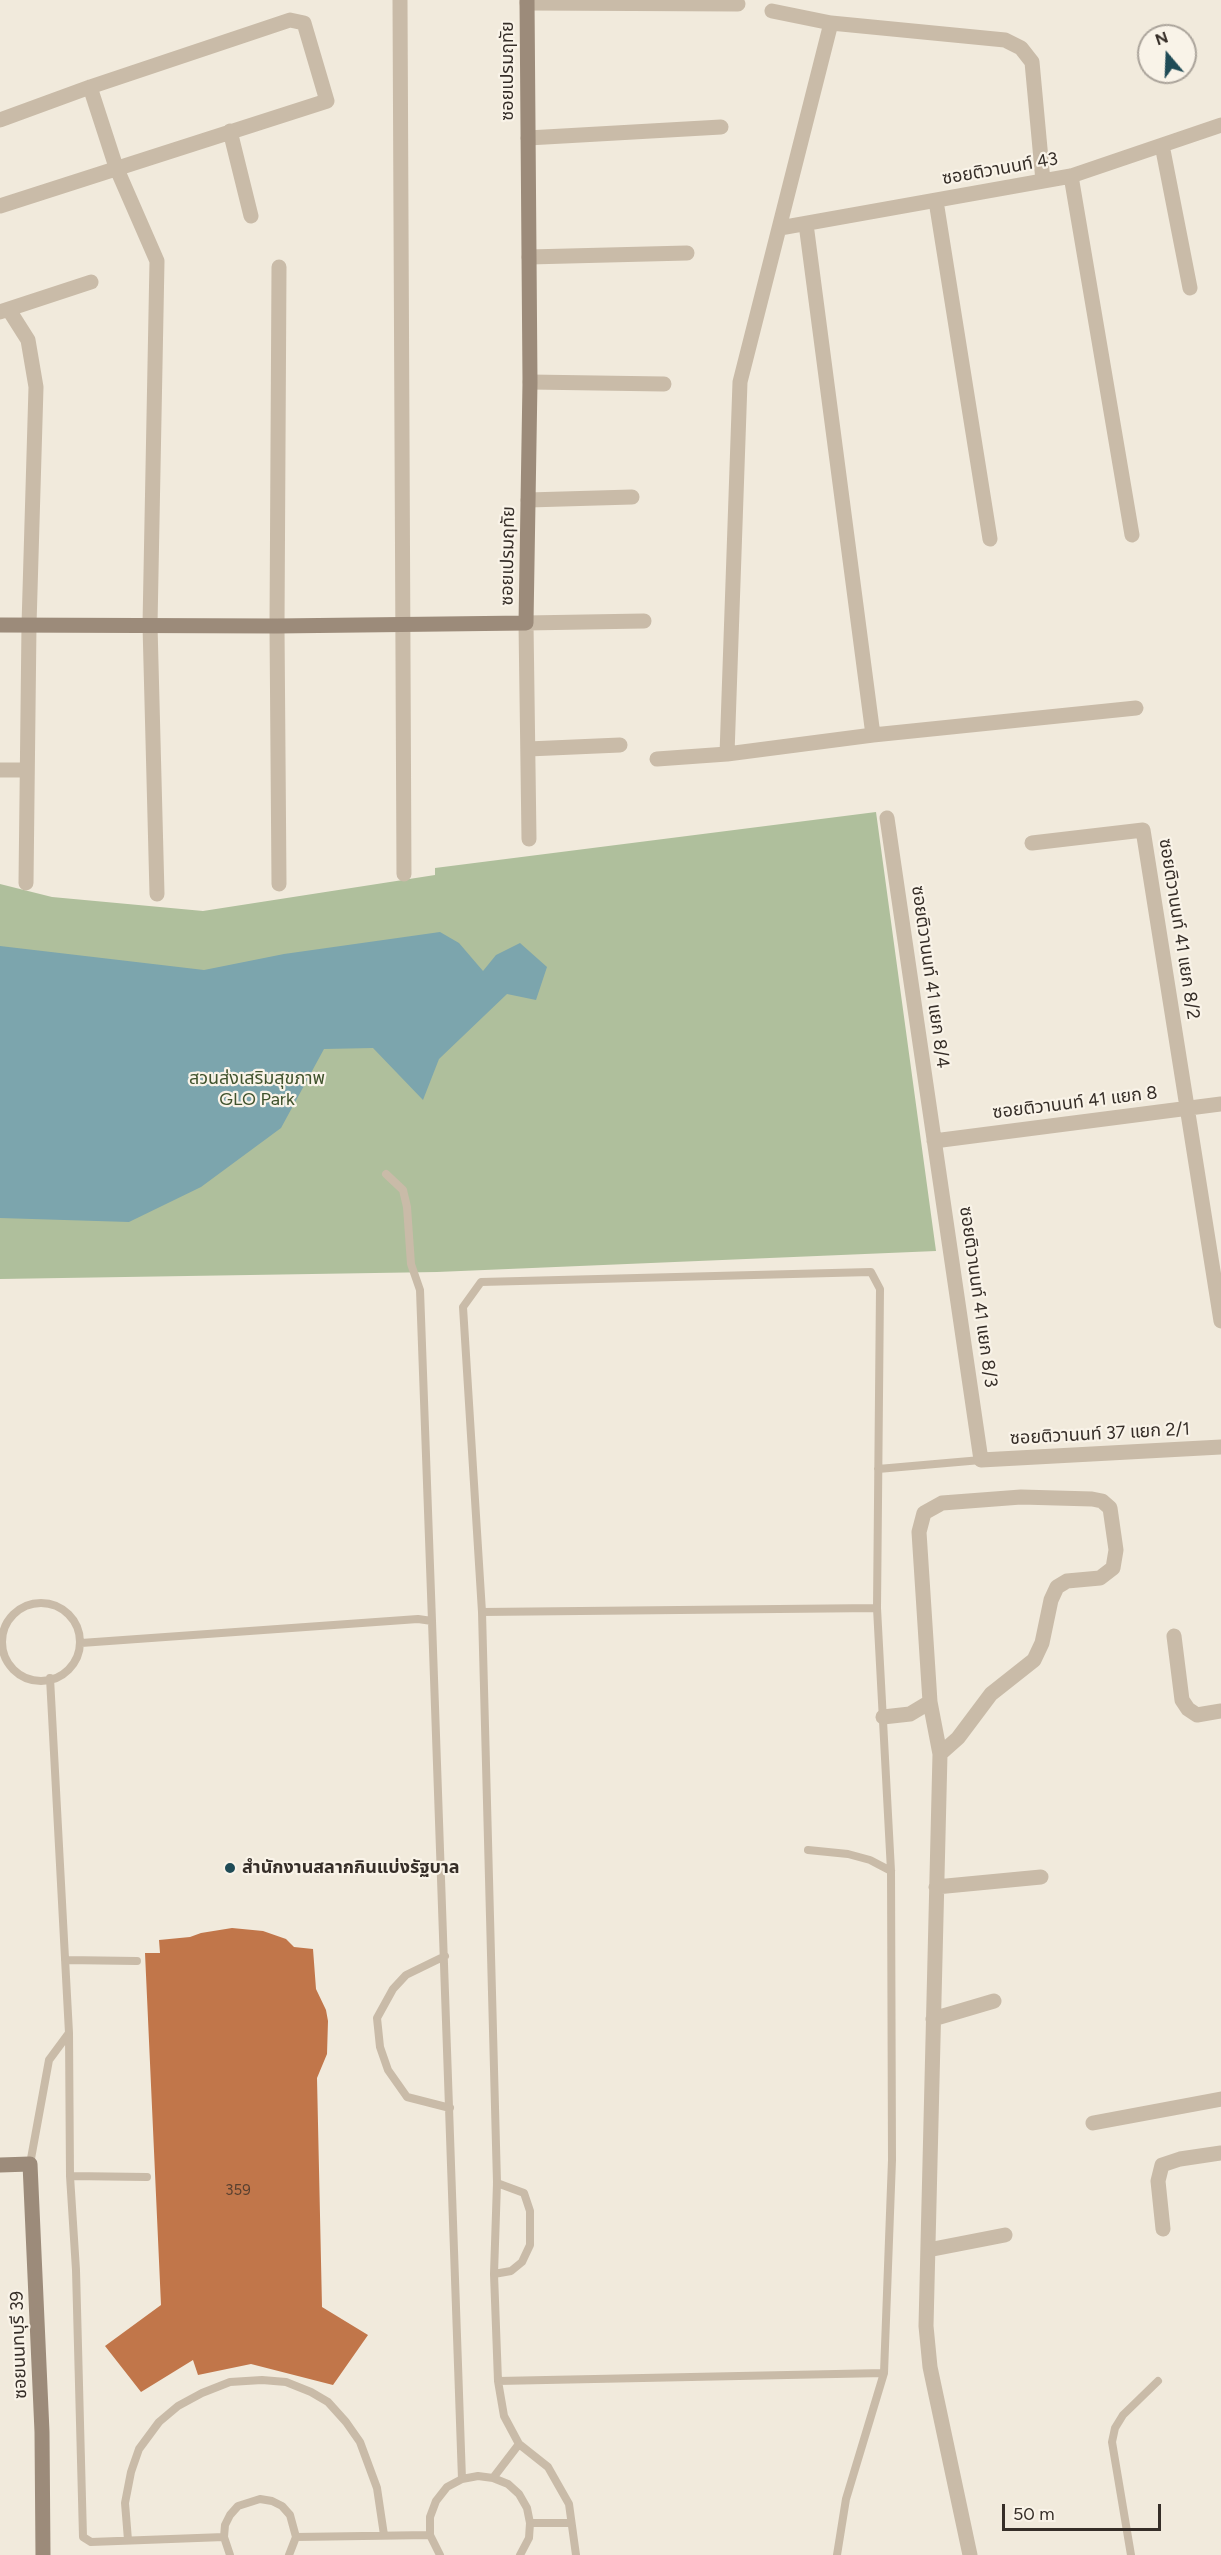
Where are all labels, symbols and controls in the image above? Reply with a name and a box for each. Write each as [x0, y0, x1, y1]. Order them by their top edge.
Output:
street label: ซอยเปรมฤทัย [497, 21, 519, 121]
north arrow [1137, 24, 1197, 84]
text: N [1153, 27, 1171, 49]
street label: ซอยติวานนท์ 43 [940, 148, 1060, 190]
street label: ซอยเปรมฤทัย [496, 506, 520, 606]
street label: ซอยติวานนท์ 41 แยก 8/2 [1154, 837, 1204, 1021]
street label: ซอยติวานนท์ 41 แยก 8/4 [906, 884, 954, 1070]
park label: สวนส่งเสริมสุขภาพ GLO Park [189, 1068, 325, 1110]
street label: ซอยติวานนท์ 41 แยก 8 [991, 1082, 1159, 1124]
street label: ซอยติวานนท์ 41 แยก 8/3 [955, 1205, 1001, 1389]
street label: ซอยติวานนท์ 37 แยก 2/1 [1009, 1419, 1191, 1449]
place label: สำนักงานสลากกินแบ่งรัฐบาล [242, 1857, 460, 1879]
marker: สำนักงานสลากกินแบ่งรัฐบาล [223, 1861, 237, 1875]
house number: 359 [225, 2182, 251, 2200]
street label: ซอยนนทบุรี 39 [6, 2291, 32, 2399]
scale bar [1005, 2492, 1164, 2530]
text: 50 m [1013, 2503, 1055, 2525]

